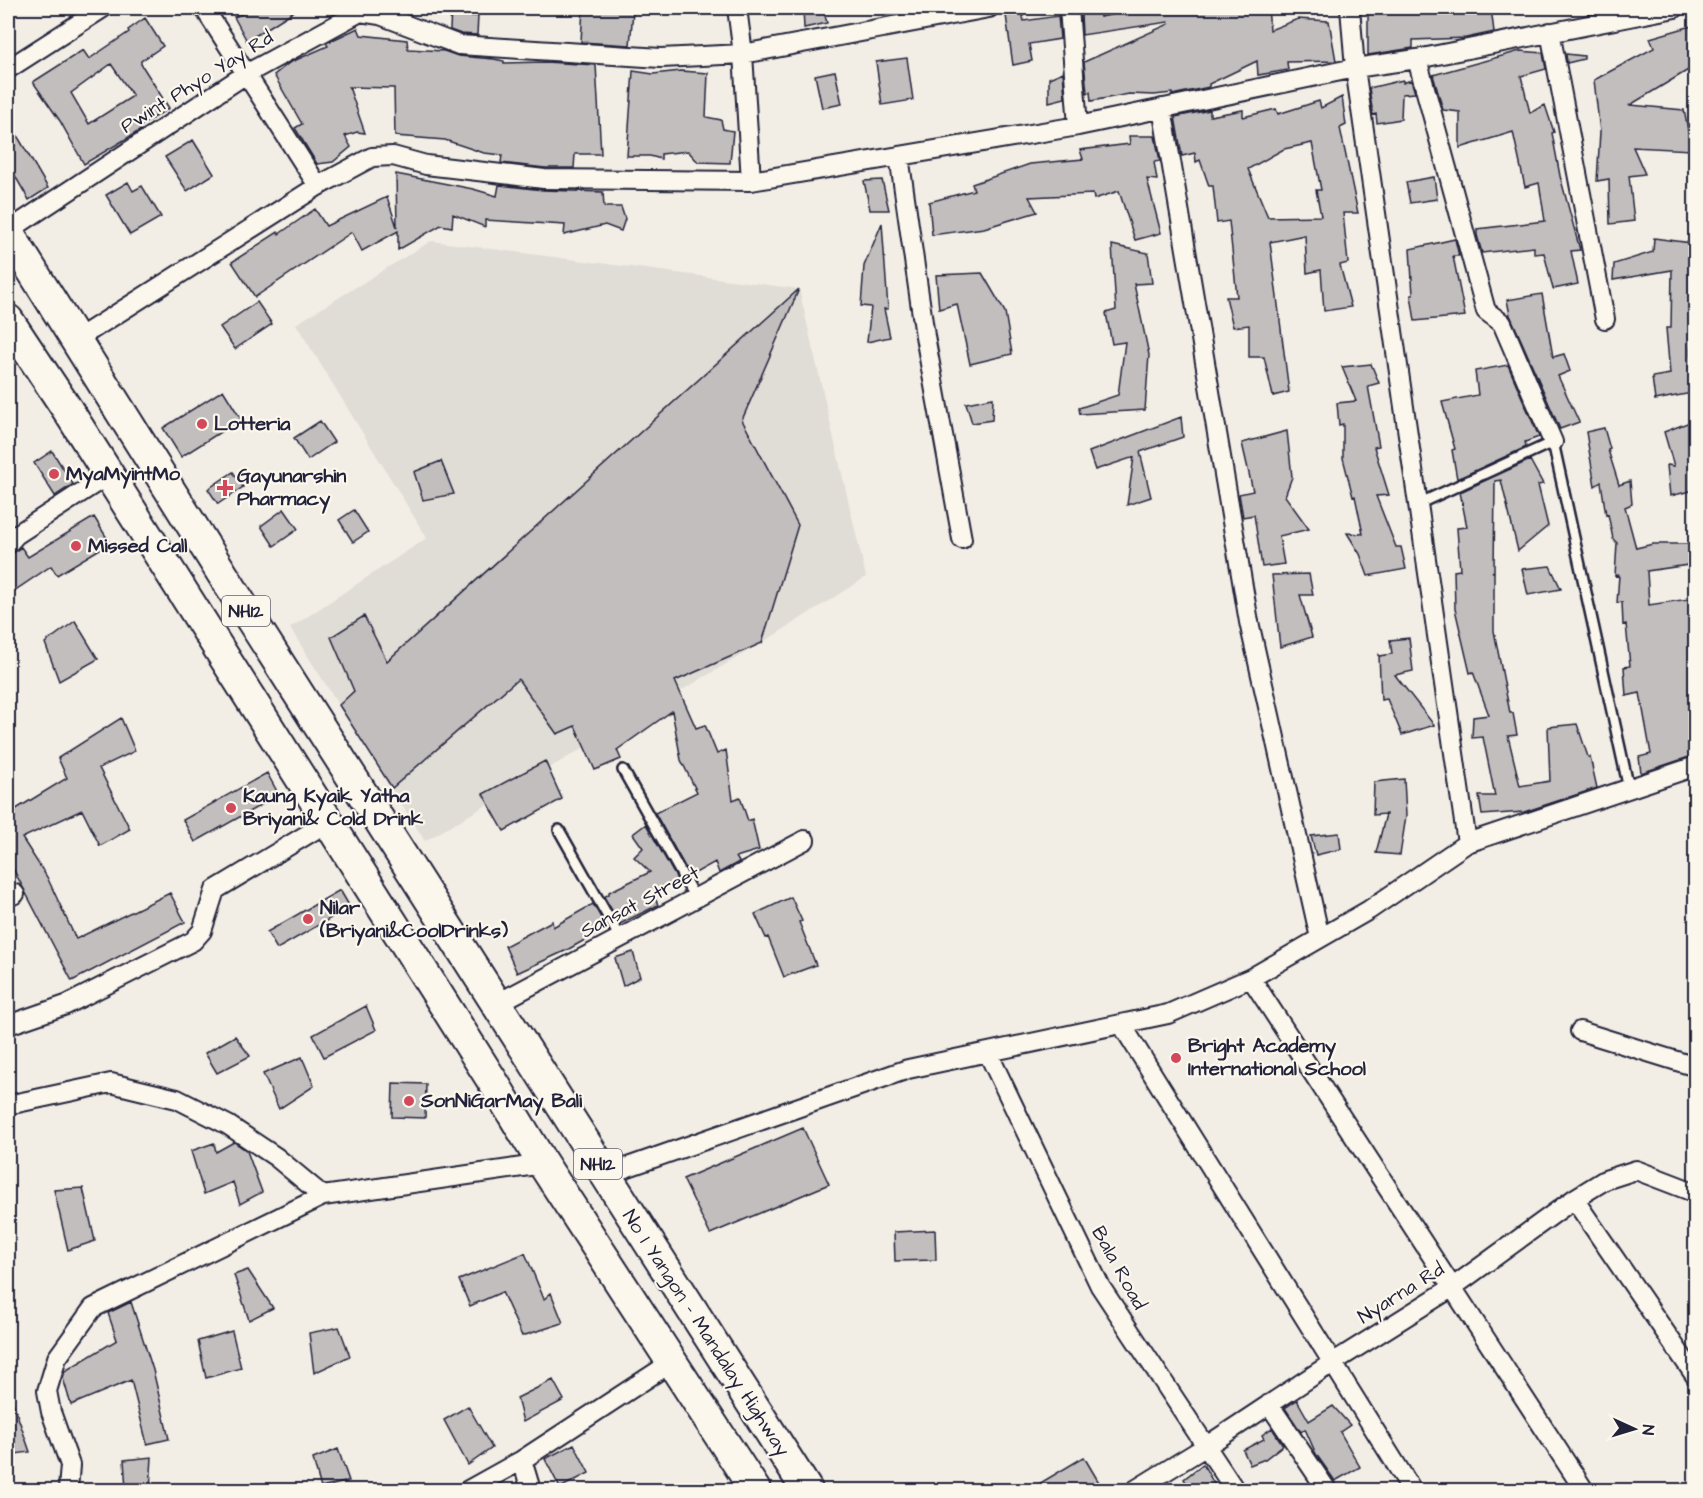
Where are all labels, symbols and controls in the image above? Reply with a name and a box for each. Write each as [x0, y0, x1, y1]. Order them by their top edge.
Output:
street label: Pwint Phyo Yay Rd [115, 24, 279, 141]
place label: Lotteria [214, 410, 291, 438]
marker: Lotteria [195, 417, 209, 431]
place label: MyaMyintMo [66, 460, 181, 489]
place label: Gayunarshin Pharmacy [237, 462, 346, 514]
marker: MyaMyintMo [47, 467, 61, 481]
marker: Gayunarshin Pharmacy [218, 481, 232, 495]
place label: Missed Call [88, 532, 187, 560]
marker: Missed Call [69, 539, 83, 553]
road number: NH12 [222, 596, 270, 626]
place label: Kaung Kyaik Yatha Briyani& Cold Drink [243, 782, 424, 834]
marker: Kaung Kyaik Yatha Briyani& Cold Drink [224, 801, 238, 815]
street label: Sansat Street [576, 859, 704, 945]
place label: Nilar (Briyani&CoolDrinks) [319, 894, 508, 946]
marker: Nilar (Briyani&CoolDrinks) [301, 912, 315, 926]
place label: Bright Academy International School [1188, 1032, 1366, 1083]
marker: Bright Academy International School [1169, 1051, 1183, 1065]
place label: SonNiGarMay Bali [420, 1087, 583, 1116]
marker: SonNiGarMay Bali [402, 1094, 416, 1108]
road number: NH12 [574, 1149, 622, 1179]
street label: No 1 Yangon - Mandalay Highway [615, 1204, 796, 1462]
street label: Bala Road [1085, 1221, 1153, 1315]
street label: Nyarna Rd [1352, 1255, 1450, 1332]
north arrow [1604, 1399, 1664, 1459]
text: N [1637, 1424, 1659, 1436]

